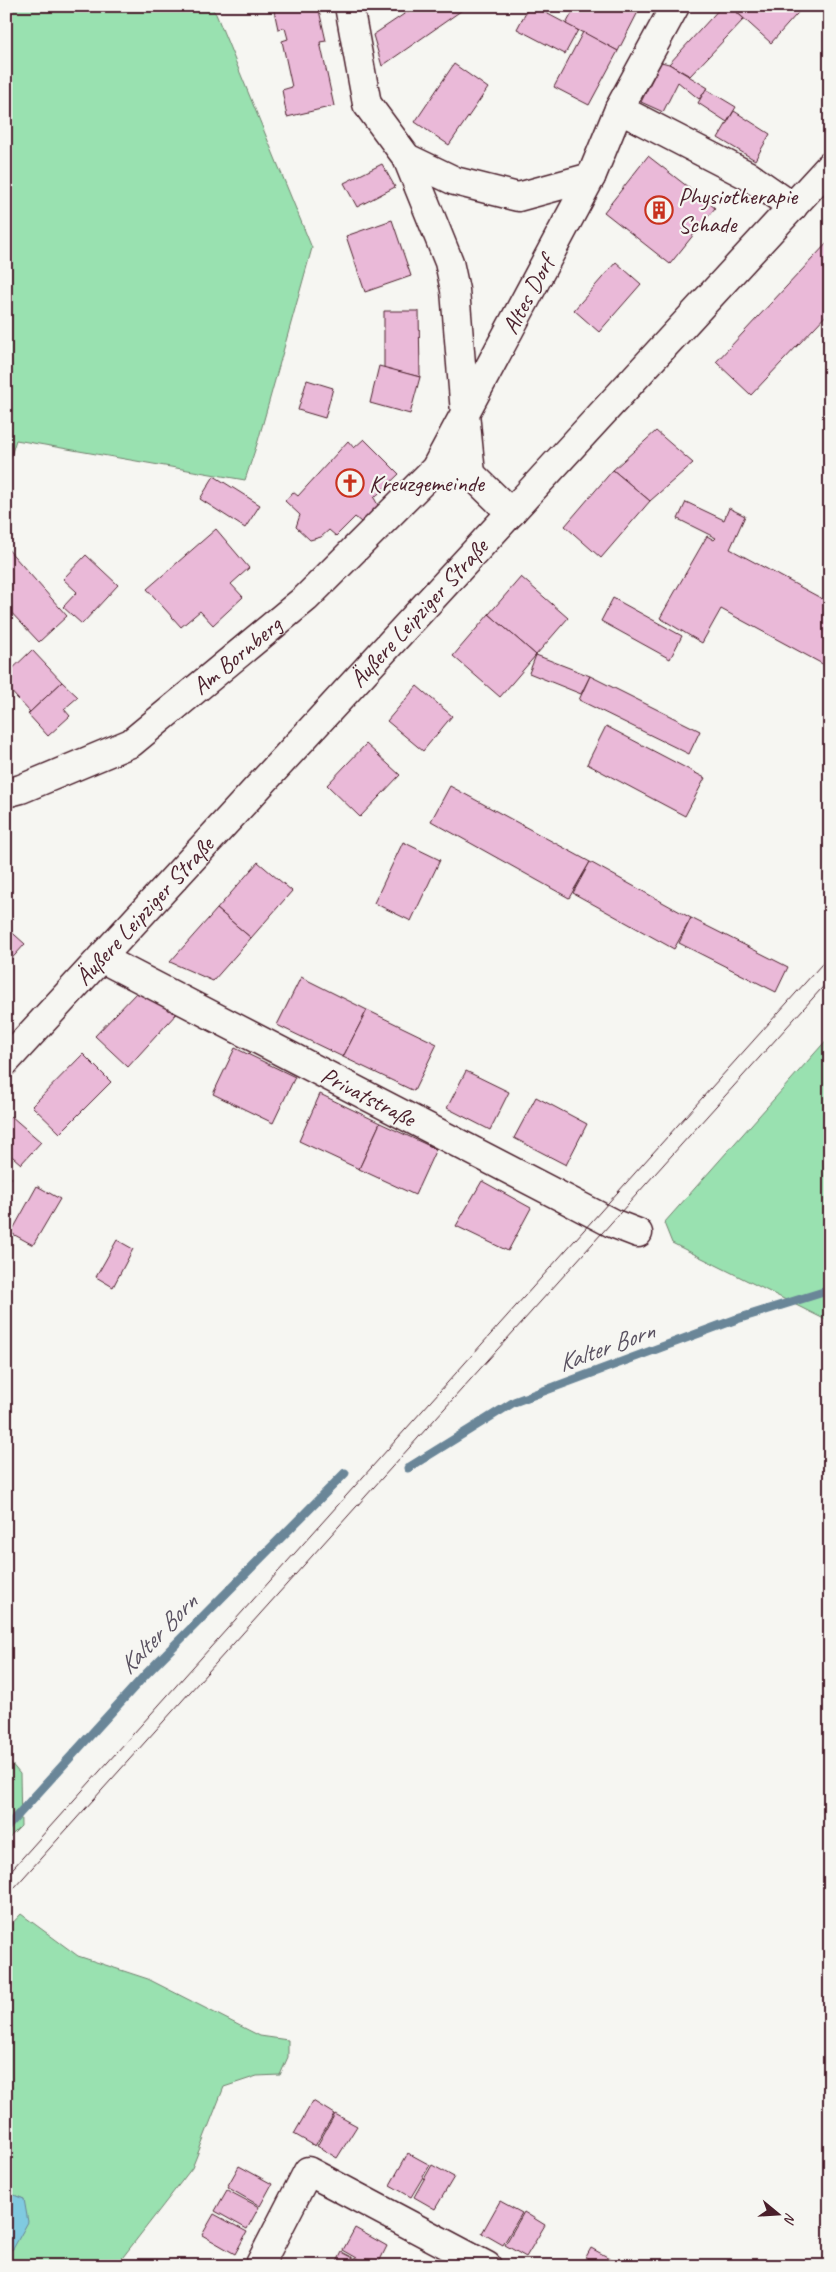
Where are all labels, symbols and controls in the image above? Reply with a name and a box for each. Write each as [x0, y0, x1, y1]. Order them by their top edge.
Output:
place label: Physiotherapie Schade [678, 181, 799, 239]
building icon: Physiotherapie Schade [644, 195, 674, 225]
street label: Altes Dorf [495, 247, 563, 339]
church icon: Kreuzgemeinde [335, 468, 365, 498]
place label: Kreuzgemeinde [369, 468, 486, 498]
street label: Äußere Leipziger Straße [343, 531, 496, 693]
street label: Am Bornberg [186, 609, 289, 701]
street label: Äußere Leipziger Straße [68, 829, 221, 991]
street label: Privatstraße [316, 1060, 422, 1134]
water label: Kalter Born [553, 1314, 660, 1379]
water label: Kalter Born [112, 1586, 205, 1681]
north arrow [754, 2190, 804, 2240]
text: N [780, 2211, 799, 2227]

